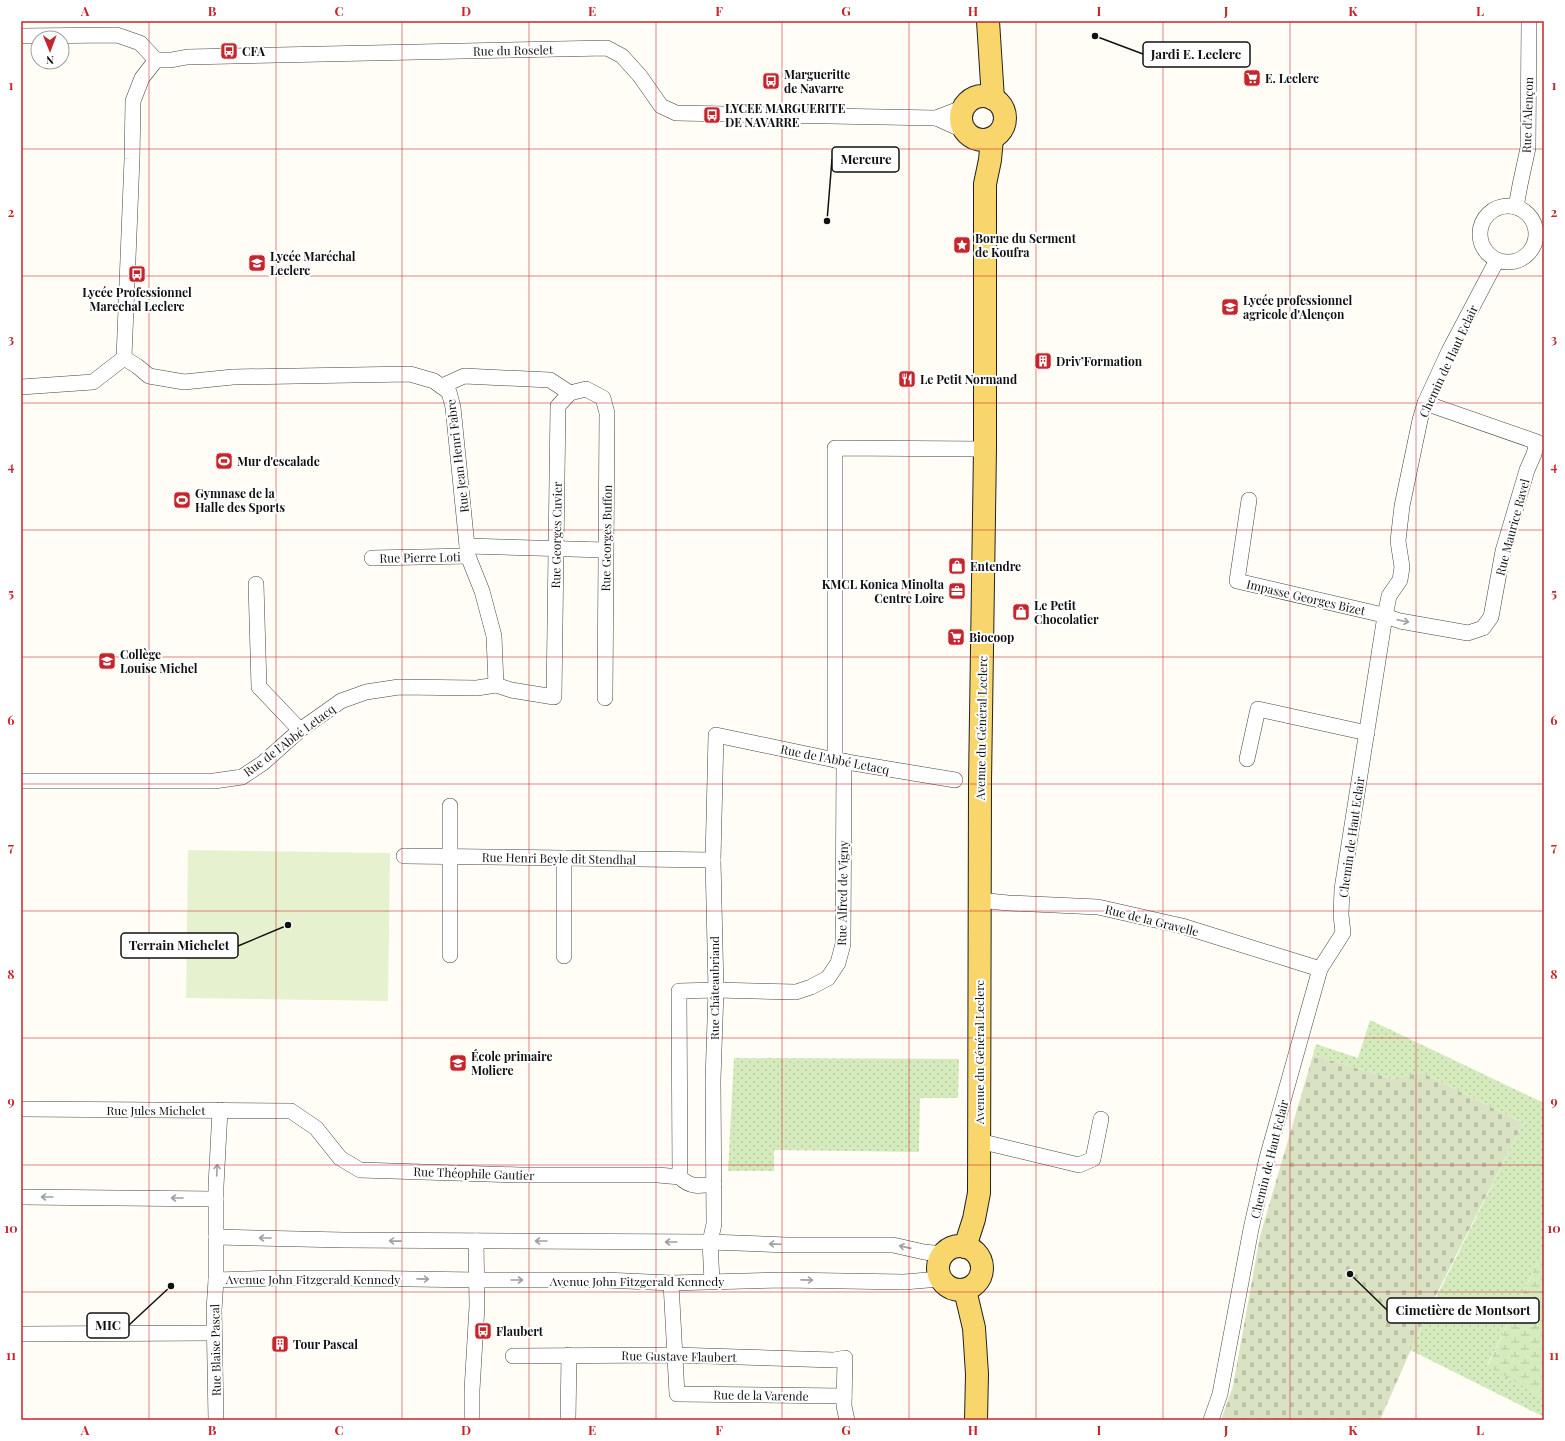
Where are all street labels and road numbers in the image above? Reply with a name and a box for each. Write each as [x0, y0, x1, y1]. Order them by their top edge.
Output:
street label: Rue du Roselet [473, 41, 554, 59]
street label: Rue d'Alençon [1518, 77, 1536, 153]
street label: Chemin de Haut Eclair [1415, 302, 1481, 420]
street label: Rue Jean Henri Fabre [442, 398, 472, 514]
street label: Rue Maurice Ravel [1491, 476, 1533, 577]
street label: Rue Georges Cuvier [547, 481, 565, 589]
street label: Rue Georges Buffon [597, 485, 615, 591]
street label: Rue Pierre Loti [379, 548, 461, 566]
street label: Impasse Georges Bizet [1245, 576, 1368, 619]
street label: Avenue du Général Leclerc [972, 656, 990, 801]
street label: Rue de l'Abbé Letacq [240, 700, 338, 780]
street label: Rue de l'Abbé Letacq [779, 741, 891, 777]
street label: Chemin de Haut Eclair [1335, 775, 1368, 899]
street label: Rue Alfred de Vigny [833, 840, 851, 946]
street label: Rue Henri Beyle dit Stendhal [482, 849, 637, 867]
street label: Rue de la Gravelle [1103, 901, 1201, 939]
street label: Rue Châteaubriand [706, 936, 722, 1040]
street label: Avenue du Général Leclerc [971, 980, 987, 1125]
street label: Chemin de Haut Eclair [1246, 1097, 1292, 1220]
street label: Rue Jules Michelet [107, 1102, 206, 1118]
street label: Rue Théophile Gautier [413, 1163, 535, 1183]
street label: Avenue John Fitzgerald Kennedy [225, 1271, 400, 1287]
street label: Avenue John Fitzgerald Kennedy [549, 1273, 724, 1289]
street label: Rue Blaise Pascal [206, 1303, 224, 1396]
street label: Rue Gustave Flaubert [621, 1347, 737, 1365]
street label: Rue de la Varende [713, 1386, 809, 1404]

